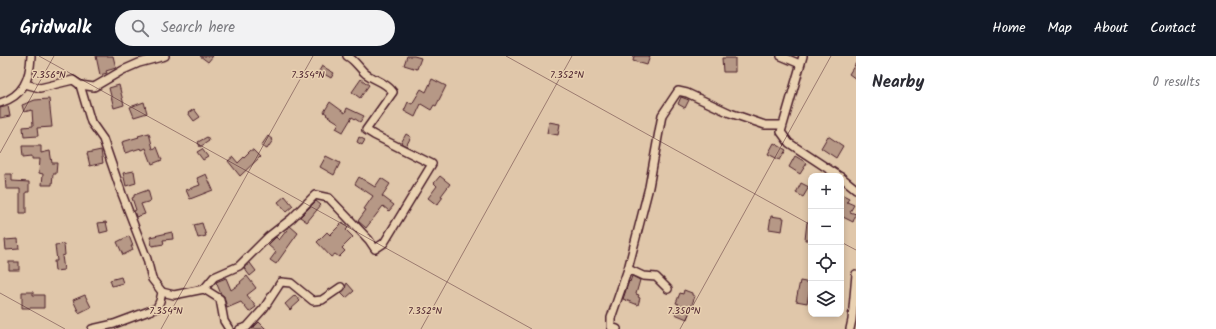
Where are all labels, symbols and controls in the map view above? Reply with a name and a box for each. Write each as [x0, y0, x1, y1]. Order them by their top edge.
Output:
search box [115, 10, 395, 46]
text: Gridwalk [20, 13, 91, 43]
text: Search here [161, 16, 235, 40]
icon: search [129, 17, 151, 39]
text: Home [992, 17, 1026, 39]
text: Map [1048, 17, 1072, 39]
text: About [1094, 17, 1128, 39]
text: Contact [1150, 17, 1196, 39]
text: 7.356°N [32, 67, 66, 83]
text: 7.354°N [291, 67, 325, 83]
text: 7.352°N [550, 67, 584, 83]
text: Nearby [872, 69, 924, 96]
text: 0 results [1153, 72, 1200, 93]
map controls [808, 173, 844, 317]
button: + [808, 173, 844, 209]
button: − [808, 209, 844, 245]
button: locate [808, 245, 844, 281]
button: layers [808, 281, 844, 317]
text: 7.354°N [149, 303, 183, 319]
text: 7.352°N [408, 303, 442, 319]
text: 7.350°N [667, 303, 701, 319]

